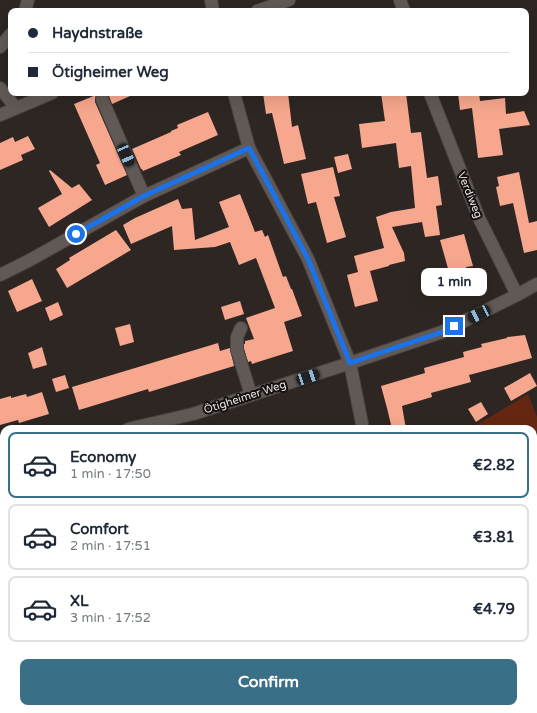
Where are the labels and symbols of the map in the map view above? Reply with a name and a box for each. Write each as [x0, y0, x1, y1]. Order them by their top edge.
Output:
car [116, 142, 136, 168]
street label: Verdiweg [455, 170, 485, 220]
route start [67, 225, 85, 243]
callout: 1 min [421, 268, 487, 296]
car [466, 303, 492, 325]
route end [445, 317, 463, 335]
car [295, 368, 321, 386]
street label: Ötigheimer Weg [202, 378, 288, 416]

